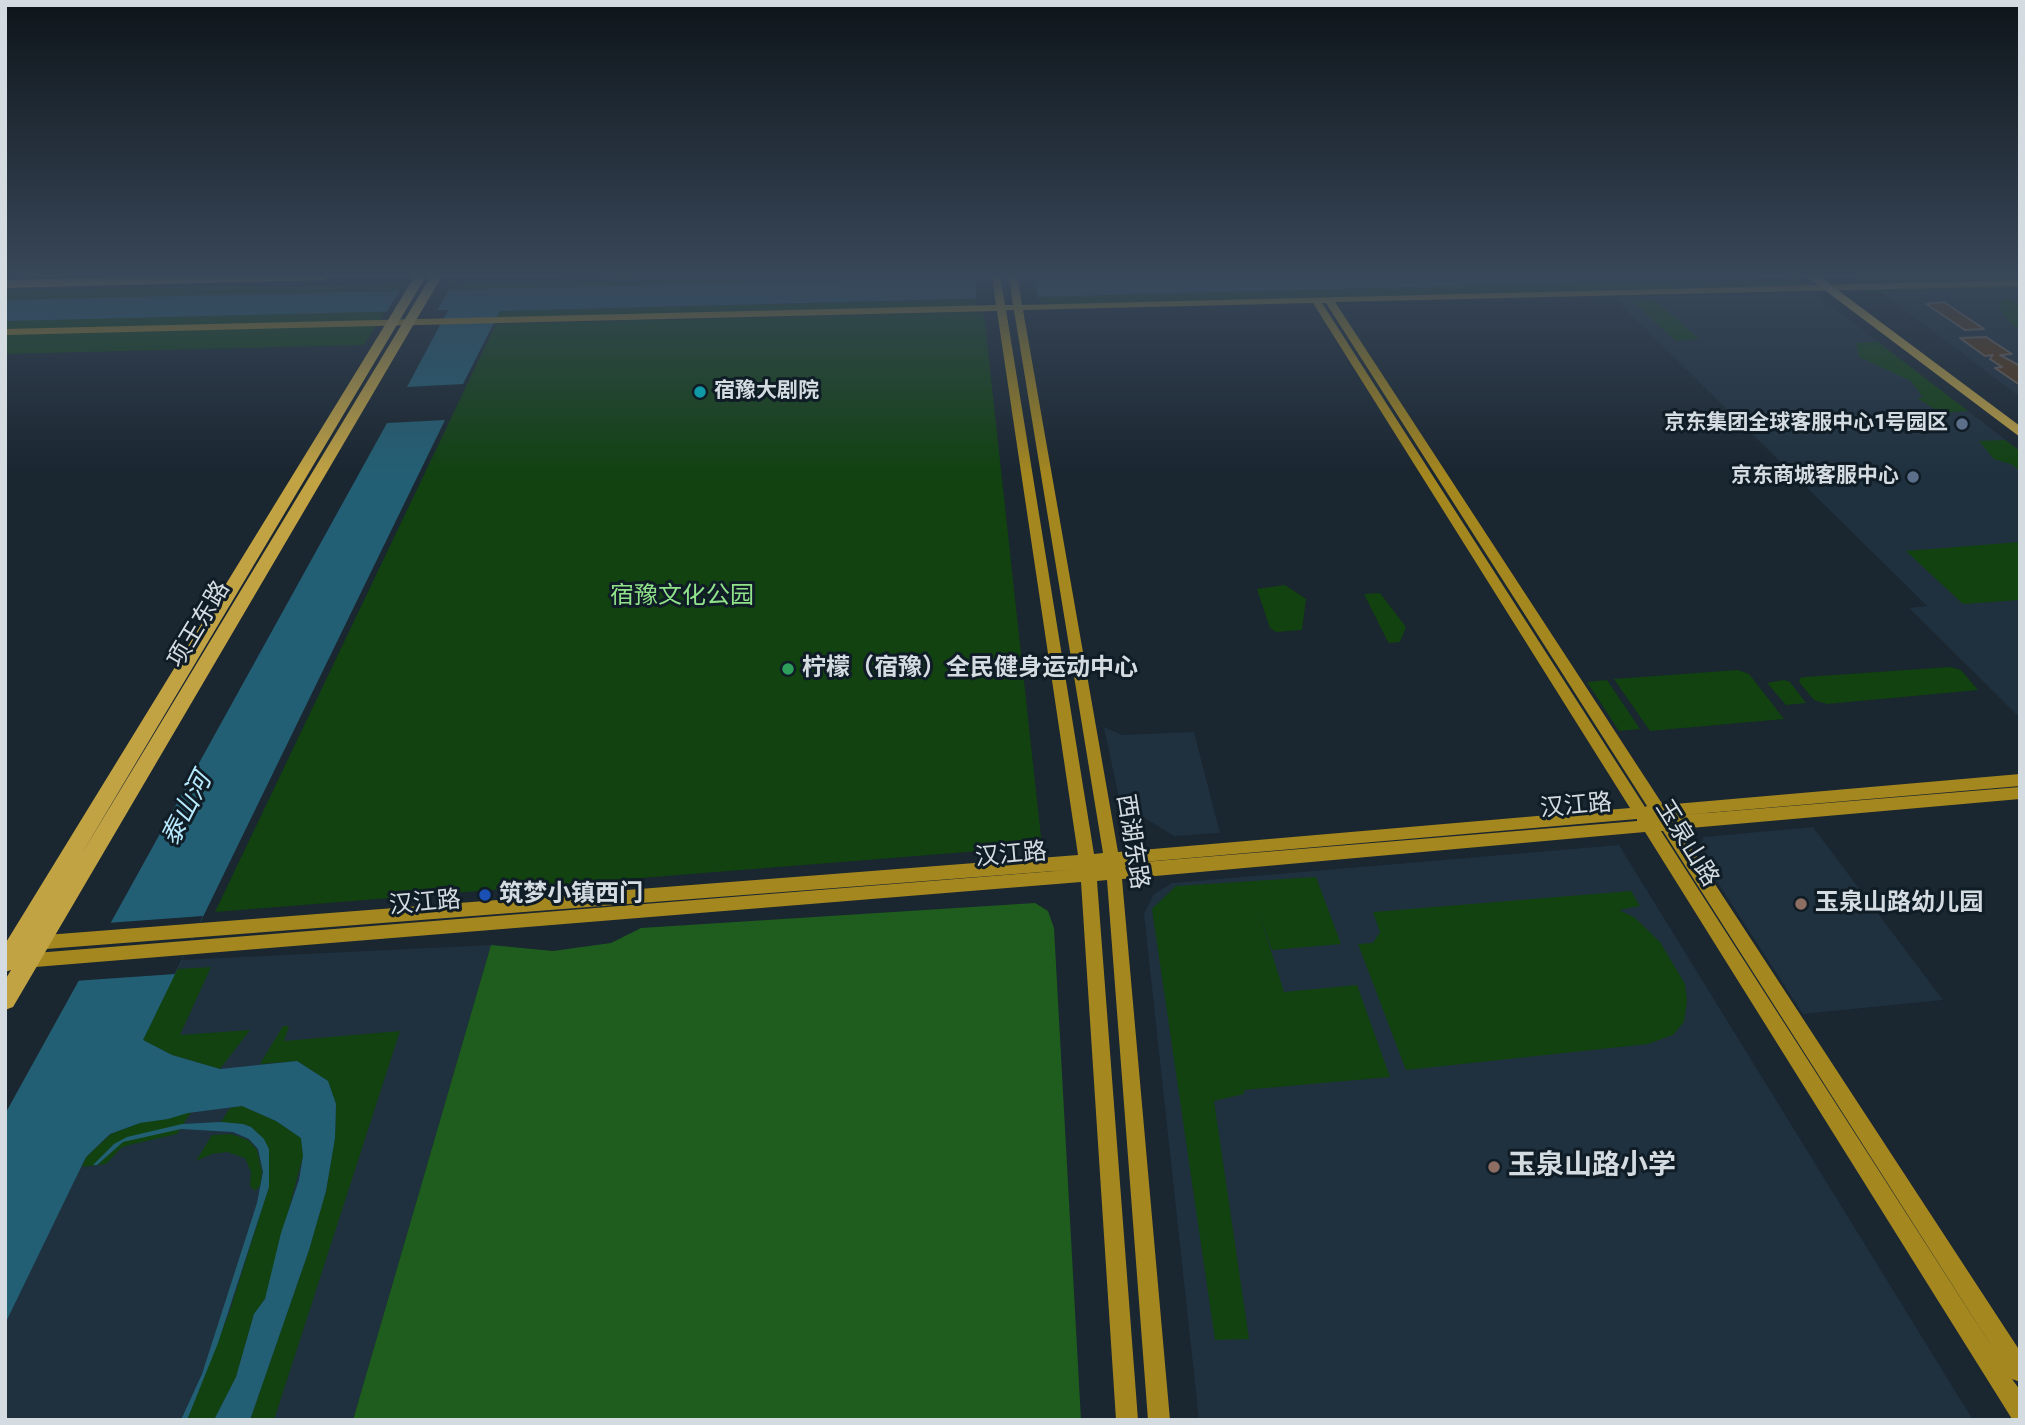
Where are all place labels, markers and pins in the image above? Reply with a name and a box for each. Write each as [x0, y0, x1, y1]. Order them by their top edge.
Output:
place label: 宿豫大剧院 [714, 379, 819, 405]
marker: 宿豫大剧院 [692, 384, 708, 400]
place label: 京东集团全球客服中心1号园区 [1664, 411, 1948, 437]
marker: 京东集团全球客服中心1号园区 [1954, 416, 1970, 432]
place label: 京东商城客服中心 [1731, 464, 1899, 490]
marker: 京东商城客服中心 [1905, 469, 1921, 485]
place label: 柠檬（宿豫）全民健身运动中心 [802, 655, 1138, 683]
marker: 柠檬（宿豫）全民健身运动中心 [780, 661, 796, 677]
place label: 筑梦小镇西门 [499, 881, 643, 909]
marker: 筑梦小镇西门 [477, 887, 493, 903]
place label: 玉泉山路幼儿园 [1815, 890, 1983, 918]
marker: 玉泉山路幼儿园 [1793, 896, 1809, 912]
place label: 玉泉山路小学 [1508, 1150, 1676, 1184]
marker: 玉泉山路小学 [1486, 1159, 1502, 1175]

